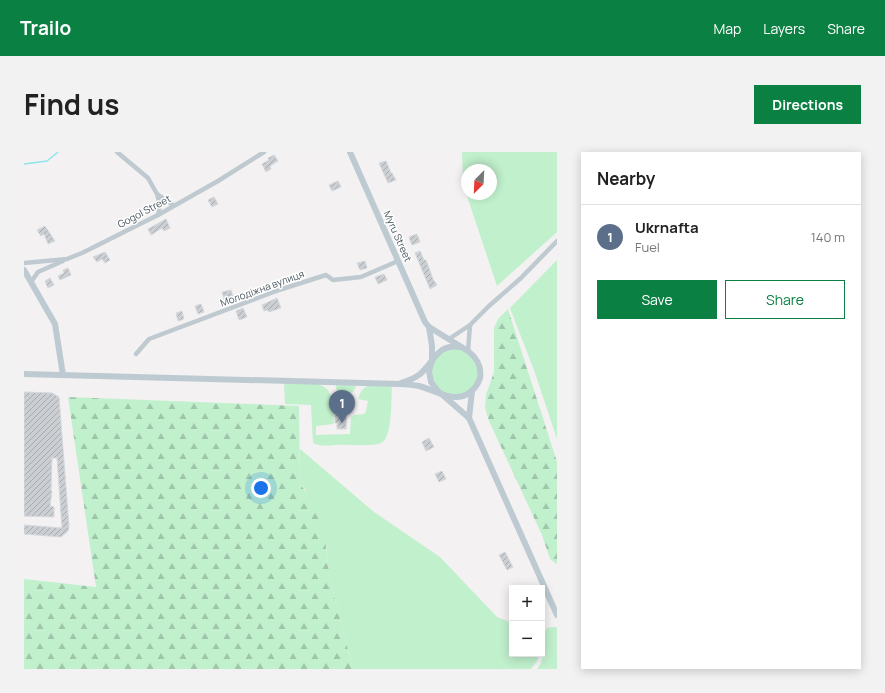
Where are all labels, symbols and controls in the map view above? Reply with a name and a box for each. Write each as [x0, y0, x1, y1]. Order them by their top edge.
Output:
text: Trailo [20, 15, 71, 41]
text: Map [713, 19, 741, 38]
text: Layers [763, 19, 805, 38]
text: Share [827, 19, 865, 38]
text: Find us [24, 85, 119, 123]
button: Directions [754, 85, 861, 124]
north arrow [461, 164, 497, 200]
text: Nearby [597, 167, 655, 190]
street label: Gogol Street [115, 191, 173, 231]
street label: Myru Street [380, 208, 416, 264]
text: Ukrnafta [635, 217, 699, 238]
text: 1 [607, 228, 613, 246]
text: 140 m [811, 228, 845, 246]
text: Fuel [635, 238, 660, 256]
street label: Молодіжна вулиця [218, 266, 306, 310]
button: Save [597, 280, 717, 319]
button: Share [725, 280, 845, 319]
pin: 1 [329, 390, 355, 423]
your location [251, 478, 271, 498]
map controls [509, 585, 545, 657]
button: + [509, 585, 545, 621]
button: − [509, 621, 545, 657]

